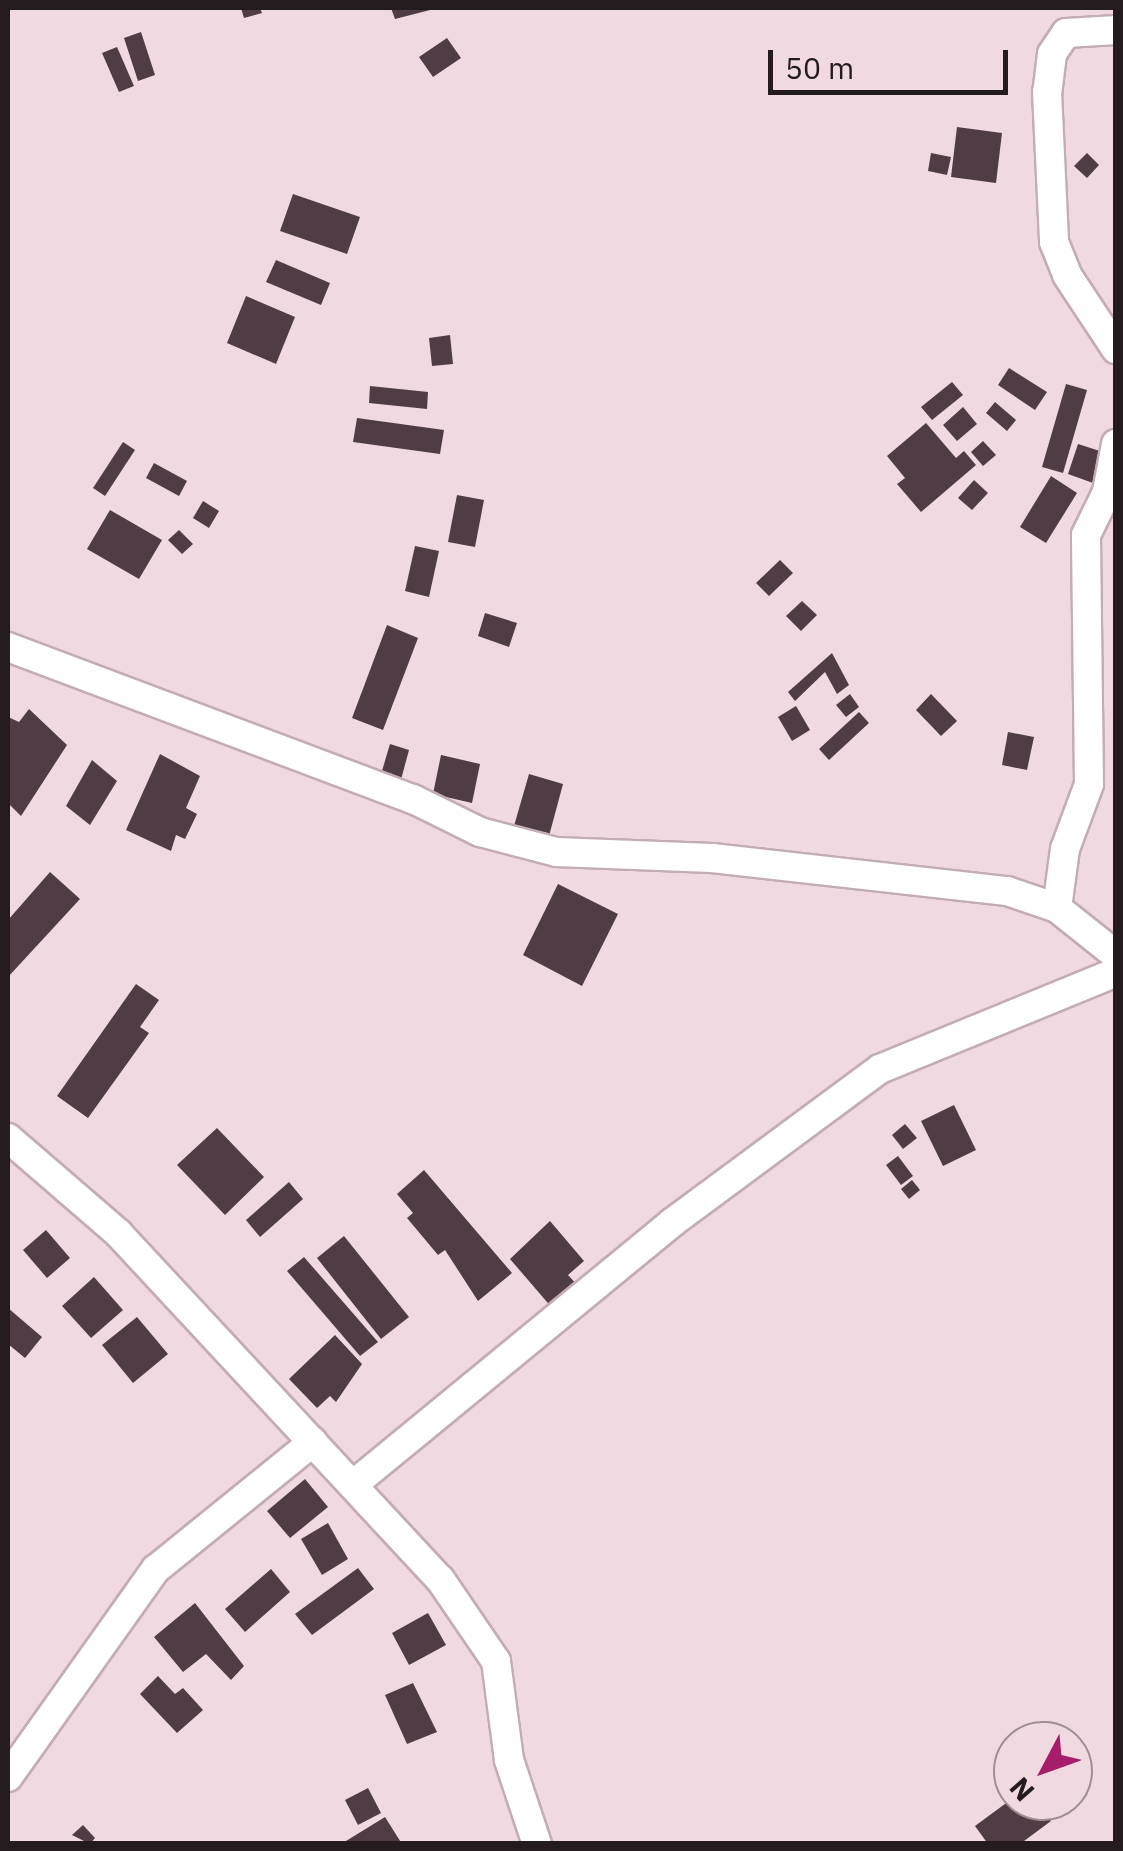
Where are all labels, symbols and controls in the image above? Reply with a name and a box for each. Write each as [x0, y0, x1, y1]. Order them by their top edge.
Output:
scale bar [773, 30, 1013, 92]
text: 50 m [785, 48, 854, 87]
north arrow [993, 1721, 1093, 1821]
text: N [1001, 1770, 1042, 1809]

